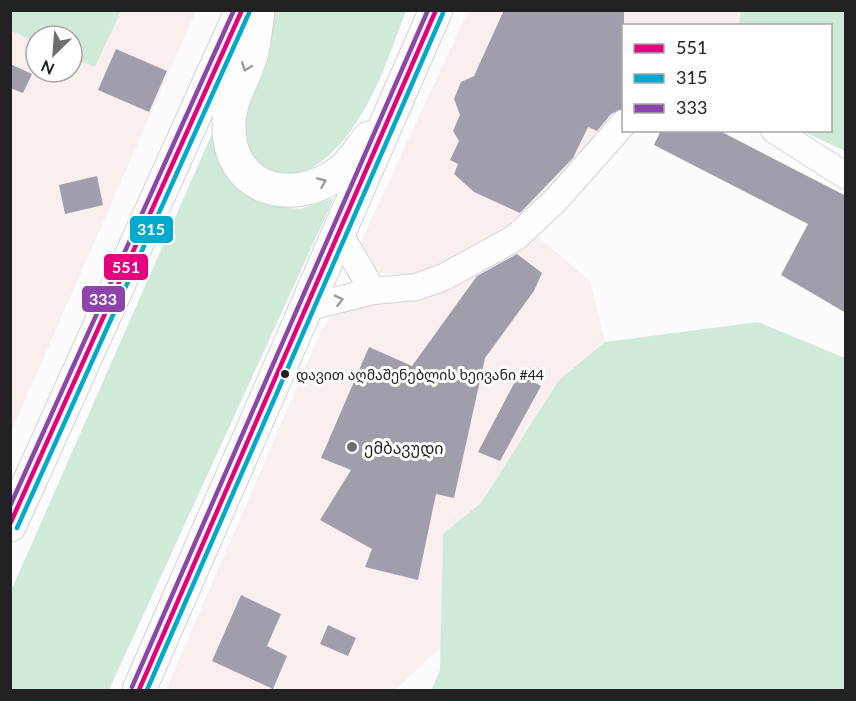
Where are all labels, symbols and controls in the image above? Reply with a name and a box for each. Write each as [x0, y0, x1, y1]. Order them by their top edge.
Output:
north arrow [24, 24, 84, 84]
legend [622, 24, 832, 132]
text: 551 [676, 36, 707, 58]
text: N [38, 57, 57, 79]
one-way arrow [241, 61, 253, 72]
text: 315 [676, 66, 707, 88]
text: 333 [676, 96, 707, 118]
one-way arrow [316, 177, 327, 189]
line badge: 315 [129, 215, 174, 244]
text: 315 [137, 219, 165, 238]
line badge: 551 [103, 253, 149, 281]
text: 551 [112, 257, 140, 276]
line badge: 333 [81, 285, 126, 313]
text: 333 [89, 289, 117, 308]
one-way arrow [334, 294, 344, 307]
place label: დავით აღმაშენებლის ხეივანი #44 [296, 366, 544, 384]
marker: დავით აღმაშენებლის ხეივანი #44 [279, 368, 291, 380]
place label: ემბავუდი [364, 438, 444, 459]
marker: ემბავუდი [345, 440, 359, 454]

